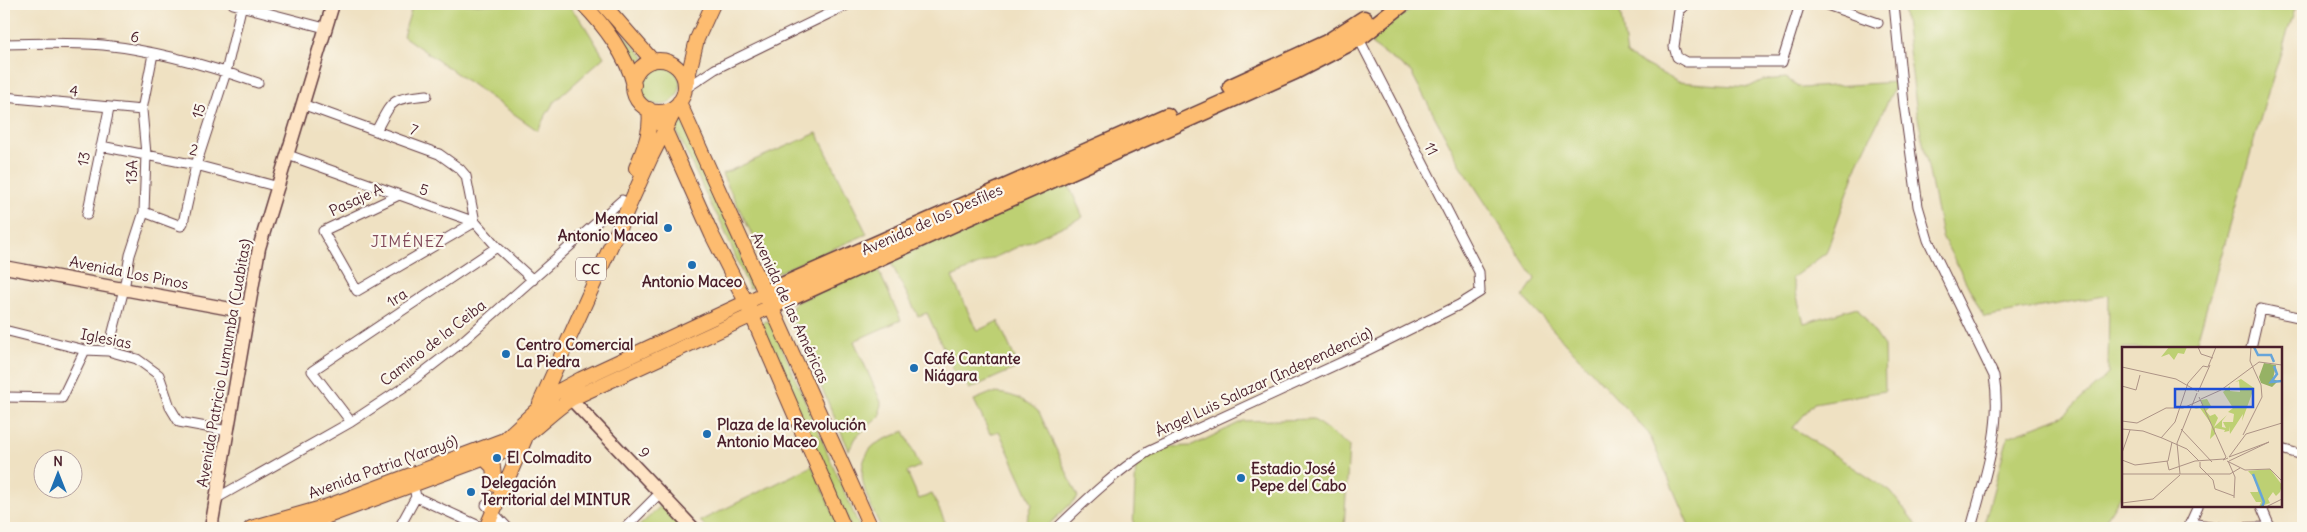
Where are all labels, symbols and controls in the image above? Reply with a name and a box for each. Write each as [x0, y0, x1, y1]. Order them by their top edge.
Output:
street label: 6 [129, 26, 141, 47]
street label: 4 [69, 81, 80, 101]
street label: 15 [187, 101, 210, 121]
street label: 7 [407, 119, 421, 140]
street label: 2 [188, 139, 200, 160]
street label: 11 [1420, 139, 1443, 158]
street label: 13 [73, 150, 94, 168]
street label: 13A [122, 159, 141, 184]
street label: Pasaje A [326, 179, 386, 220]
street label: 5 [417, 179, 431, 200]
street label: Avenida de los Desfiles [858, 180, 1006, 259]
place label: Memorial Antonio Maceo [558, 209, 659, 245]
marker: Memorial Antonio Maceo [662, 222, 674, 234]
street label: Avenida de las Américas [747, 230, 834, 386]
district label: JIMÉNEZ [371, 231, 445, 251]
street label: Avenida Patricio Lumumba (Cuabitas) [192, 237, 255, 489]
street label: Avenida Los Pinos [68, 252, 190, 293]
road number: CC [576, 258, 606, 280]
marker: Antonio Maceo [686, 259, 698, 271]
place label: Antonio Maceo [642, 272, 743, 291]
street label: 1ra [383, 284, 411, 311]
street label: Camino de la Ceiba [376, 295, 490, 390]
street label: Ángel Luis Salazar (Independencia) [1152, 323, 1375, 440]
street label: Iglesias [79, 324, 133, 353]
place label: Centro Comercial La Piedra [516, 335, 633, 371]
inset map [2122, 347, 2282, 507]
marker: Centro Comercial La Piedra [500, 348, 512, 360]
place label: Café Cantante Niágara [924, 349, 1021, 386]
marker: Café Cantante Niágara [908, 362, 920, 374]
place label: Plaza de la Revolución Antonio Maceo [717, 415, 867, 451]
marker: Plaza de la Revolución Antonio Maceo [701, 428, 713, 440]
street label: Avenida Patria (Yarayó) [306, 431, 460, 502]
street label: 9 [635, 443, 654, 462]
place label: El Colmadito [507, 448, 592, 467]
north arrow [32, 450, 82, 500]
text: N [53, 452, 63, 470]
marker: El Colmadito [491, 452, 503, 464]
place label: Estadio José Pepe del Cabo [1251, 459, 1347, 496]
marker: Estadio José Pepe del Cabo [1235, 472, 1247, 484]
place label: Delegación Territorial del MINTUR [481, 473, 631, 509]
marker: Delegación Territorial del MINTUR [465, 486, 477, 498]

